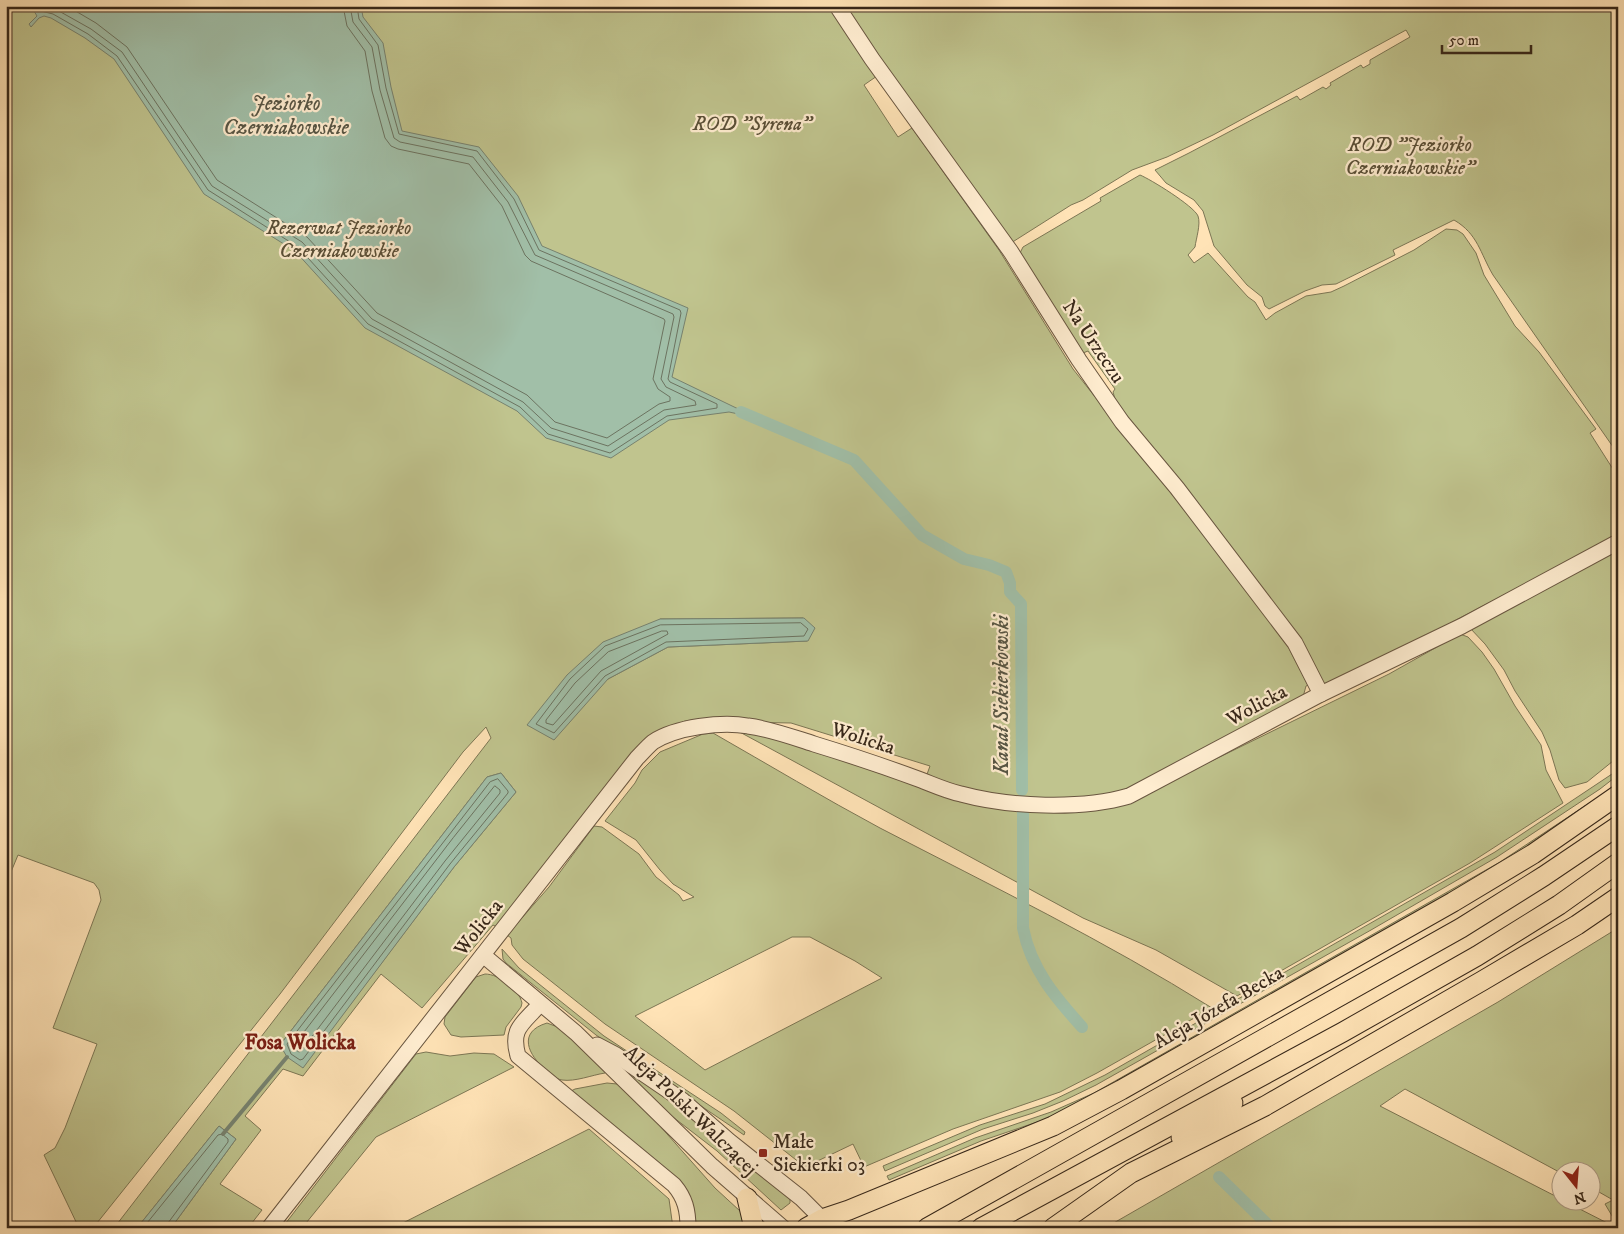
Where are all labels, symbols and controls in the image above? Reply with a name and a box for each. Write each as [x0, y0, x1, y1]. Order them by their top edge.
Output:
scale bar [1442, 22, 1530, 54]
text: 50 m [1449, 31, 1479, 50]
water label: Jeziorko Czerniakowskie [223, 91, 350, 141]
park label: ROD "Syrena" [692, 112, 814, 137]
park label: ROD "Jeziorko Czerniakowskie" [1346, 133, 1478, 181]
park label: Rezerwat Jeziorko Czerniakowskie [266, 216, 411, 264]
street label: Na Urzeczu [1056, 296, 1130, 388]
water label: Kanał Siekierkowski [989, 613, 1015, 776]
street label: Wolicka [1221, 679, 1292, 733]
street label: Wolicka [827, 717, 898, 761]
street label: Wolicka [448, 894, 509, 962]
street label: Aleja Józefa Becka [1150, 960, 1289, 1055]
district label: Fosa Wolicka [244, 1030, 357, 1056]
street label: Aleja Polski Walczącej [618, 1041, 762, 1181]
place label: Małe Siekierki 03 [773, 1130, 865, 1178]
marker: Małe Siekierki 03 [757, 1147, 769, 1159]
north arrow [1552, 1162, 1602, 1212]
text: N [1571, 1187, 1588, 1208]

